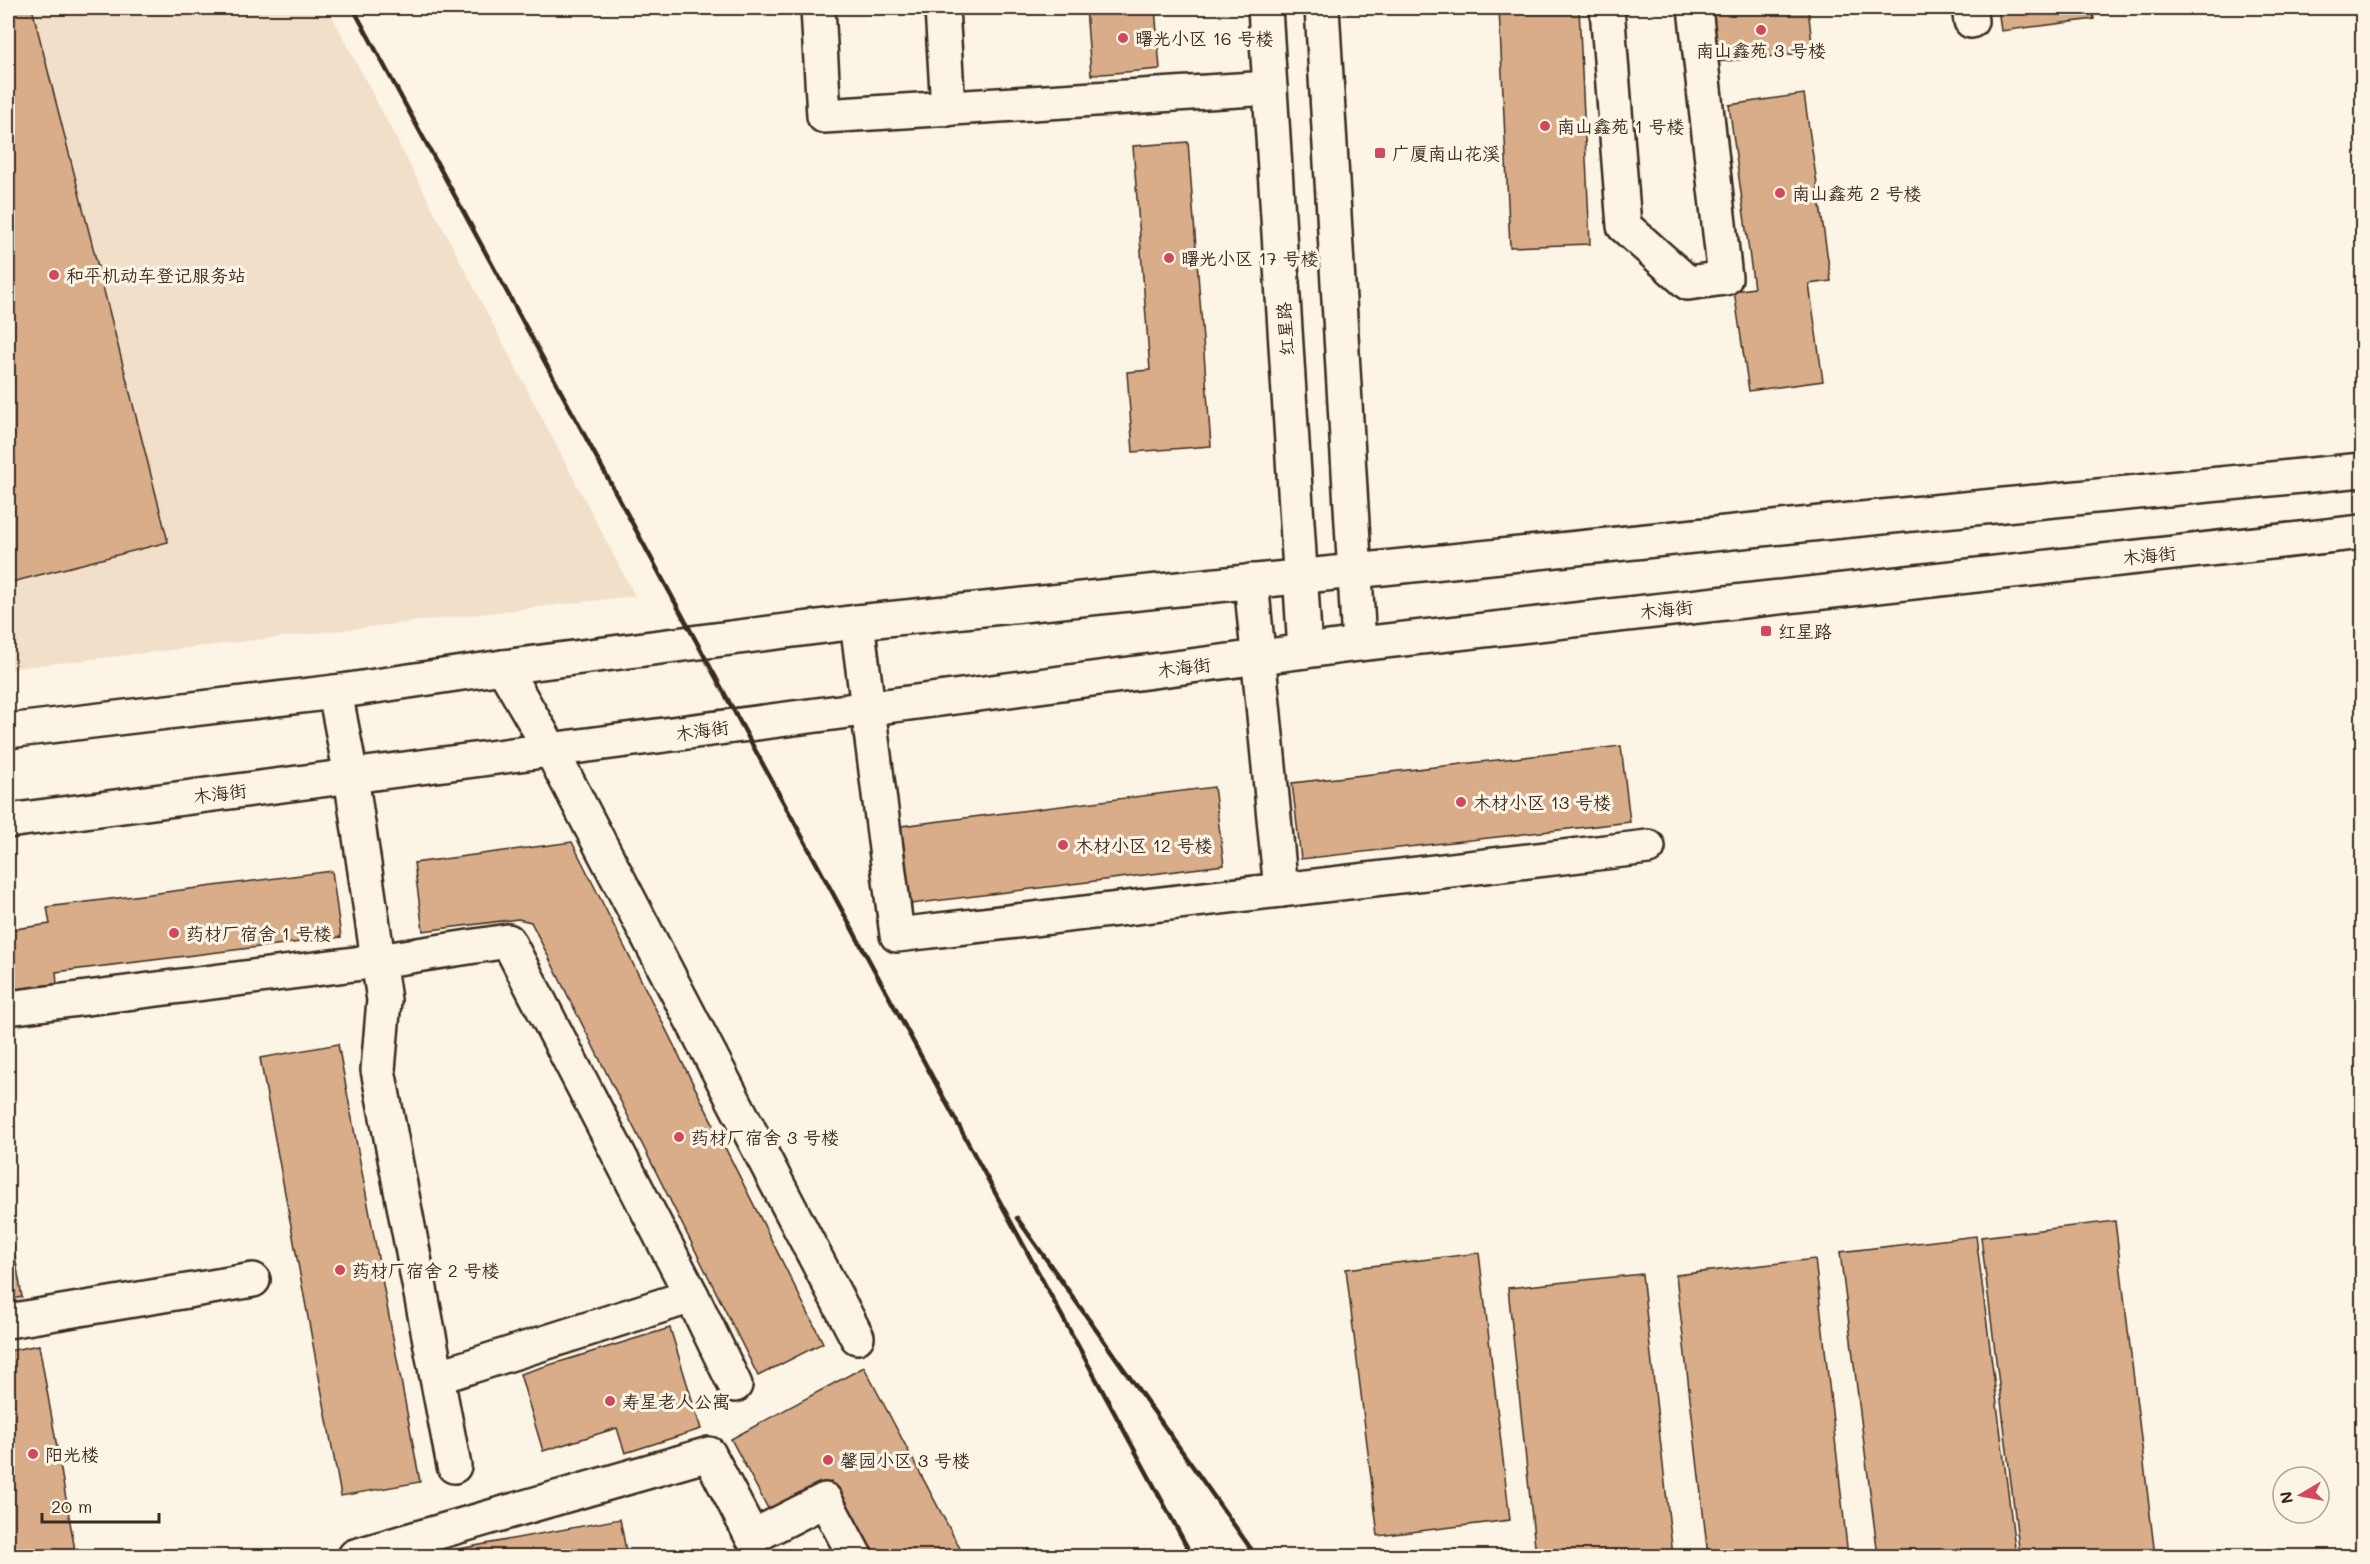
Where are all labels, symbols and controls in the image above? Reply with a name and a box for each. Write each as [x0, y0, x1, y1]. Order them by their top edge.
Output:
marker: 南山鑫苑 3 号楼 [1754, 23, 1768, 37]
place label: 曙光小区 16 号楼 [1135, 26, 1273, 50]
marker: 曙光小区 16 号楼 [1116, 31, 1130, 45]
place label: 南山鑫苑 3 号楼 [1696, 38, 1826, 62]
place label: 南山鑫苑 1 号楼 [1557, 114, 1685, 138]
marker: 南山鑫苑 1 号楼 [1538, 119, 1552, 133]
place label: 广厦南山花溪 [1392, 141, 1500, 165]
marker: 广厦南山花溪 [1373, 146, 1387, 160]
place label: 南山鑫苑 2 号楼 [1792, 181, 1922, 205]
marker: 南山鑫苑 2 号楼 [1773, 186, 1787, 200]
place label: 曙光小区 17 号楼 [1181, 246, 1319, 270]
marker: 曙光小区 17 号楼 [1162, 251, 1176, 265]
place label: 和平机动车登记服务站 [66, 263, 246, 287]
marker: 和平机动车登记服务站 [47, 268, 61, 282]
street label: 红星路 [1271, 301, 1299, 357]
street label: 木海街 [2121, 540, 2177, 570]
street label: 木海街 [1638, 594, 1694, 624]
place label: 红星路 [1778, 619, 1832, 643]
marker: 红星路 [1759, 624, 1773, 638]
street label: 木海街 [1156, 652, 1212, 682]
street label: 木海街 [674, 714, 730, 746]
street label: 木海街 [192, 778, 248, 808]
place label: 木材小区 13 号楼 [1473, 790, 1611, 814]
marker: 木材小区 13 号楼 [1454, 795, 1468, 809]
place label: 木材小区 12 号楼 [1075, 833, 1213, 857]
marker: 木材小区 12 号楼 [1056, 838, 1070, 852]
place label: 药材厂宿舍 1 号楼 [186, 921, 332, 945]
marker: 药材厂宿舍 1 号楼 [167, 926, 181, 940]
place label: 药材厂宿舍 3 号楼 [691, 1125, 839, 1149]
marker: 药材厂宿舍 3 号楼 [672, 1130, 686, 1144]
place label: 药材厂宿舍 2 号楼 [352, 1258, 500, 1282]
marker: 药材厂宿舍 2 号楼 [333, 1263, 347, 1277]
place label: 寿星老人公寓 [622, 1389, 730, 1413]
marker: 寿星老人公寓 [603, 1394, 617, 1408]
place label: 阳光楼 [45, 1442, 99, 1466]
marker: 阳光楼 [26, 1447, 40, 1461]
place label: 馨园小区 3 号楼 [840, 1448, 970, 1472]
marker: 馨园小区 3 号楼 [821, 1453, 835, 1467]
north arrow [2271, 1465, 2331, 1525]
scale bar [42, 1486, 159, 1524]
text: N [2274, 1490, 2297, 1506]
text: 20 m [51, 1494, 92, 1518]

